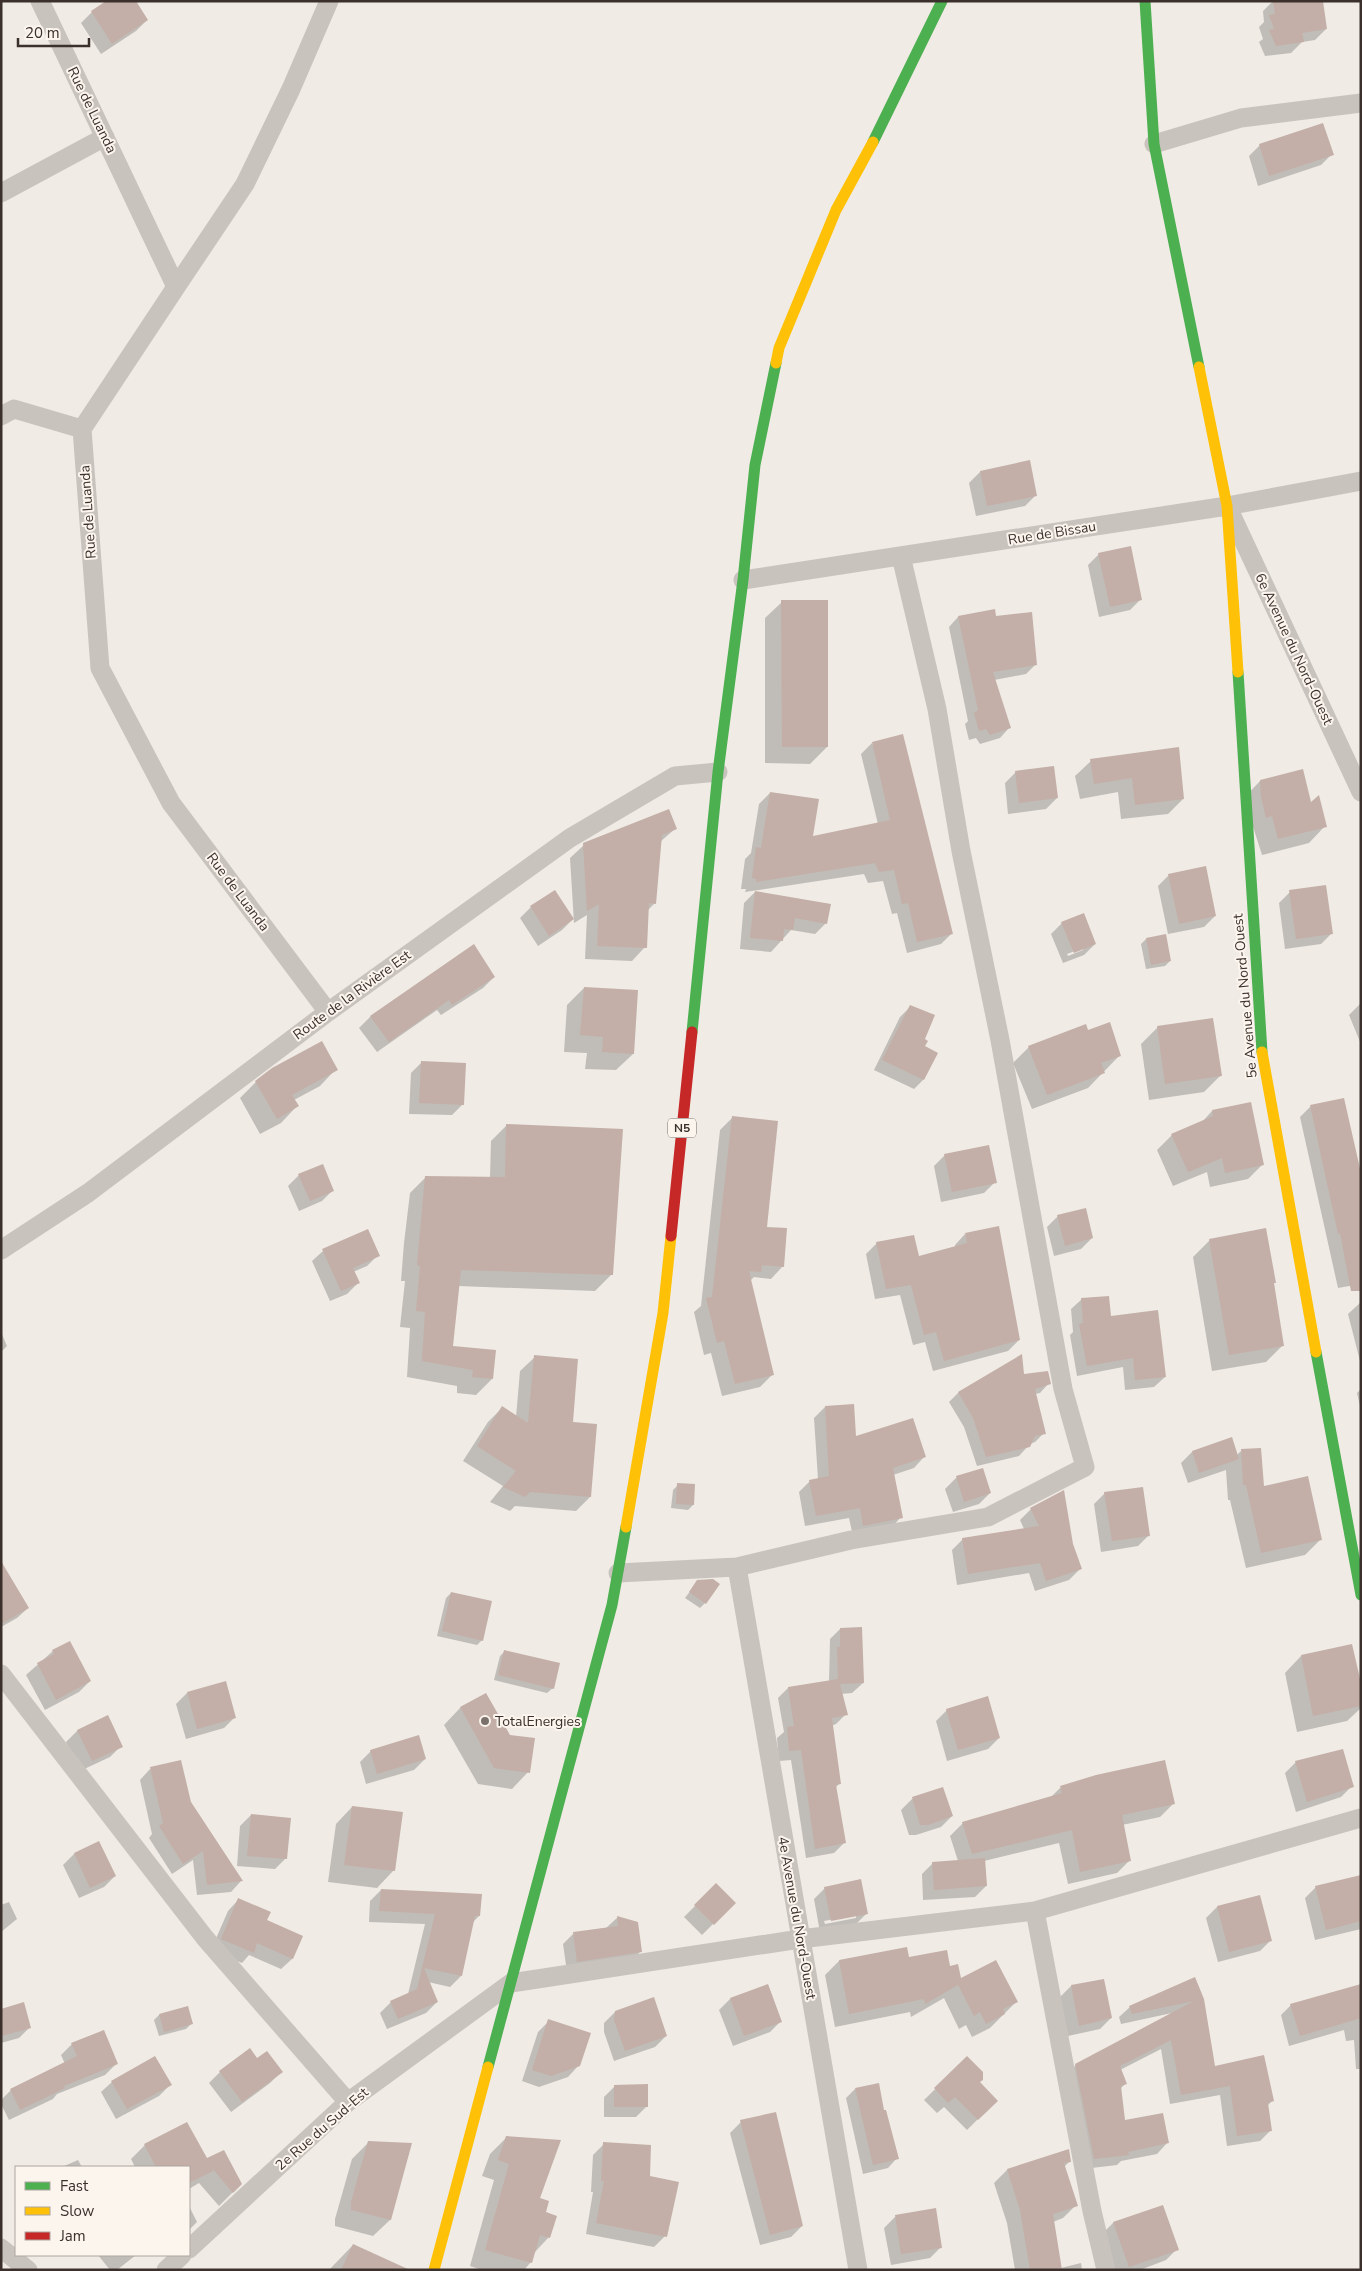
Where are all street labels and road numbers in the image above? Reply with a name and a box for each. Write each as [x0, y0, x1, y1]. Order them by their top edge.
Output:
street label: Rue de Luanda [63, 64, 121, 156]
street label: Rue de Luanda [75, 465, 101, 559]
street label: Rue de Bissau [1007, 517, 1097, 549]
street label: 6e Avenue du Nord-Ouest [1251, 570, 1338, 728]
street label: Rue de Luanda [202, 849, 274, 935]
street label: 5e Avenue du Nord-Ouest [1228, 913, 1262, 1079]
street label: Route de la Rivière Est [289, 946, 415, 1044]
road number: N5 [668, 1118, 696, 1138]
street label: 4e Avenue du Nord-Ouest [773, 1835, 821, 2001]
street label: 2e Rue du Sud-Est [271, 2083, 373, 2175]

